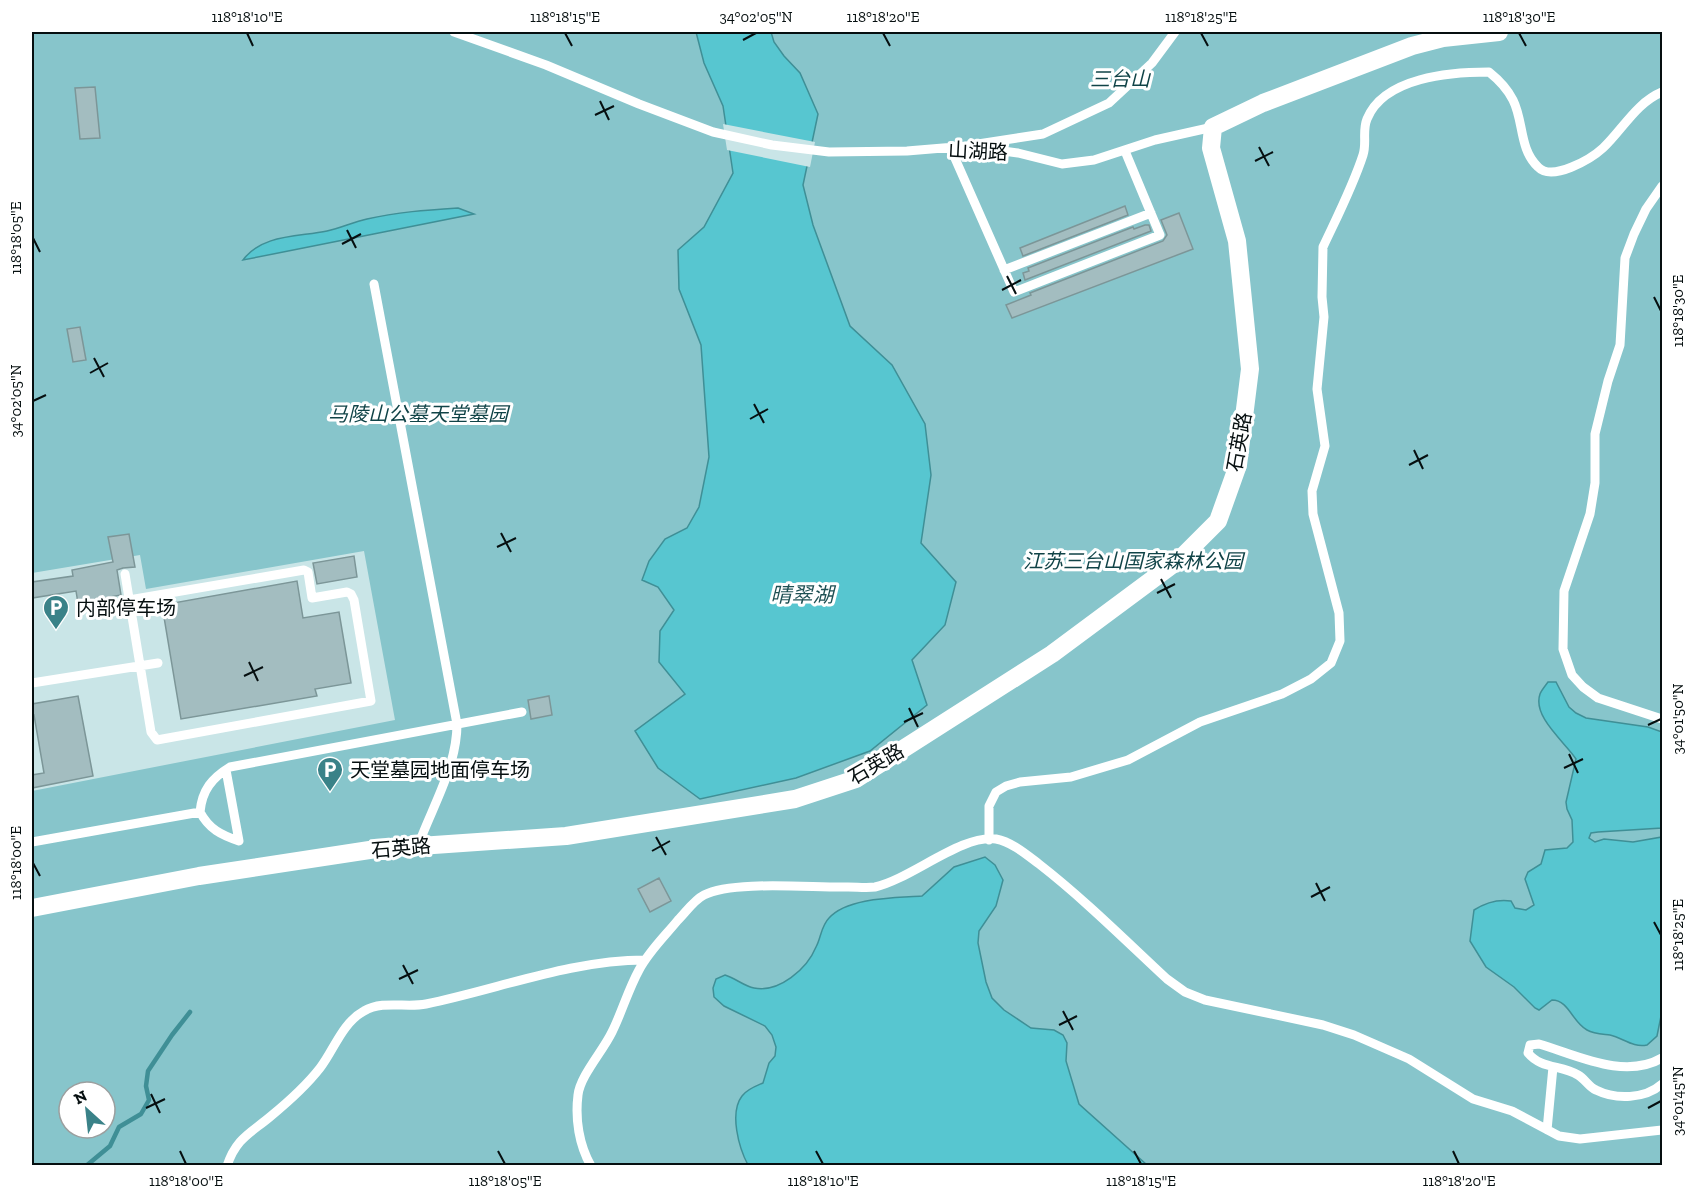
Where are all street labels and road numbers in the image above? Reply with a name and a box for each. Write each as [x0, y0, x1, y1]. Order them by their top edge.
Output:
street label: 山湖路 [947, 137, 1009, 165]
street label: 石英路 [1222, 410, 1256, 474]
street label: 石英路 [844, 739, 908, 789]
street label: 石英路 [370, 833, 432, 863]

